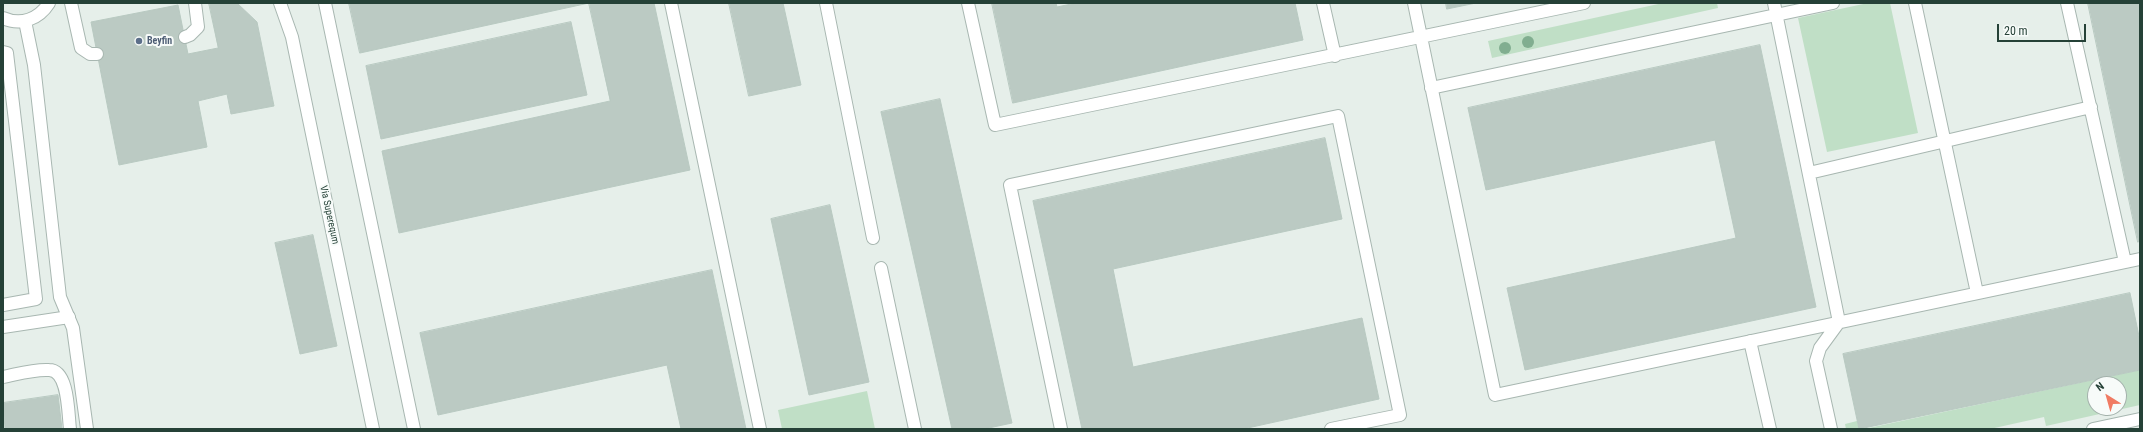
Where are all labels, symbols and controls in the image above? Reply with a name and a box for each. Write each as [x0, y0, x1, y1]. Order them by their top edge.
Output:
scale bar [1999, 16, 2088, 42]
text: 20 m [2004, 24, 2028, 38]
place label: Beyfin [147, 35, 172, 47]
marker: Beyfin [134, 36, 144, 46]
street label: Via Superequm [317, 185, 341, 245]
north arrow [2087, 376, 2127, 416]
text: N [2093, 380, 2107, 394]

